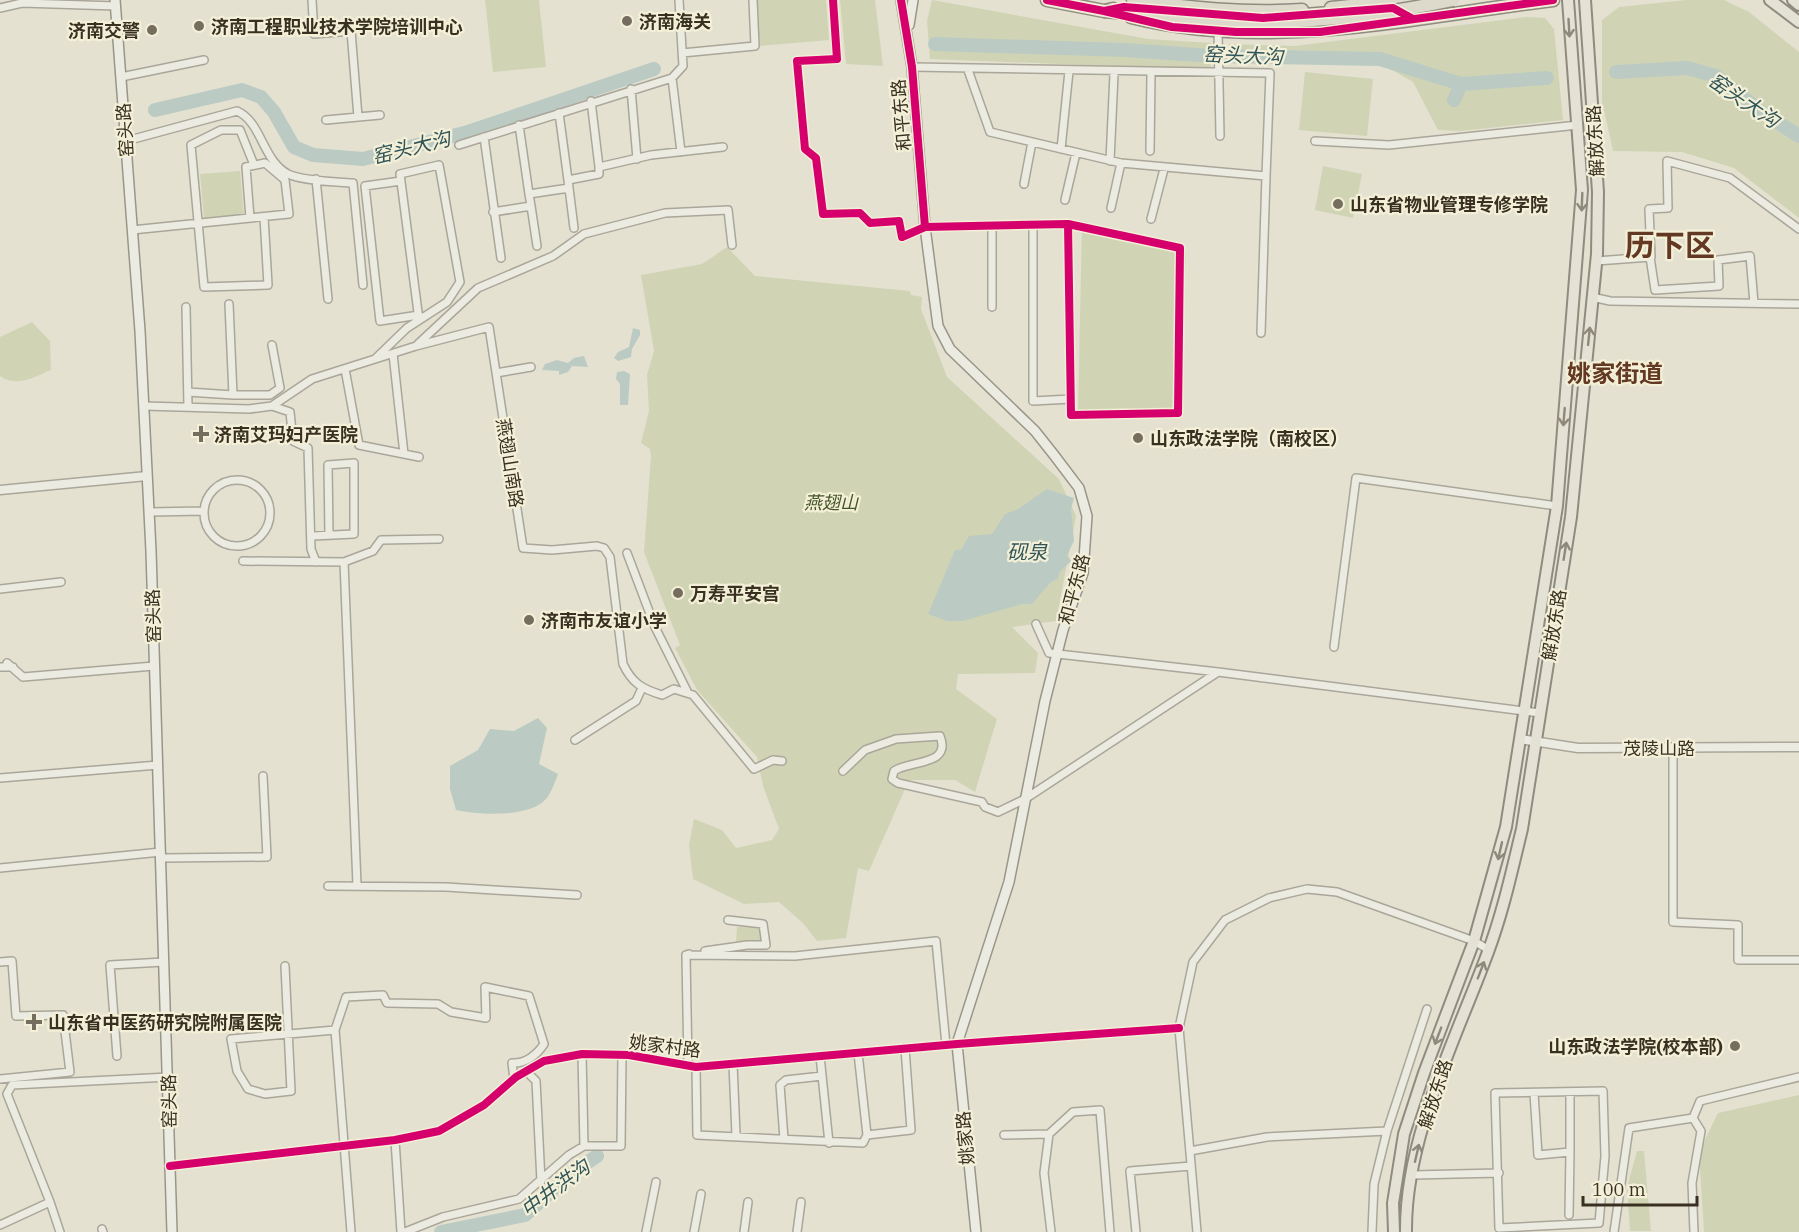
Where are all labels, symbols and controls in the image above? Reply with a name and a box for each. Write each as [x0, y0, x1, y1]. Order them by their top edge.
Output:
place label: 济南海关 [639, 10, 711, 33]
marker: 济南海关 [620, 14, 634, 28]
place label: 济南工程职业技术学院培训中心 [211, 15, 463, 38]
one-way arrow [1563, 17, 1574, 37]
place label: 济南交警 [68, 19, 140, 42]
marker: 济南工程职业技术学院培训中心 [192, 19, 206, 33]
marker: 济南交警 [145, 23, 159, 37]
water label: 窑头大沟 [1203, 40, 1285, 70]
water label: 窑头大沟 [1703, 66, 1786, 135]
street label: 和平东路 [886, 78, 916, 152]
street label: 窑头路 [112, 102, 138, 158]
street label: 解放东路 [1582, 104, 1608, 178]
water label: 窑头大沟 [369, 124, 455, 170]
one-way arrow [1576, 191, 1587, 211]
place label: 山东省物业管理专修学院 [1350, 193, 1548, 216]
marker: 山东省物业管理专修学院 [1331, 197, 1345, 211]
district label: 历下区 [1625, 225, 1715, 264]
one-way arrow [1583, 327, 1594, 347]
district label: 姚家街道 [1567, 357, 1663, 389]
one-way arrow [1558, 407, 1569, 427]
street label: 燕翅山南路 [492, 417, 528, 509]
place label: 济南艾玛妇产医院 [214, 423, 358, 446]
marker: 济南艾玛妇产医院 [192, 425, 210, 443]
place label: 山东政法学院（南校区） [1150, 427, 1348, 450]
marker: 山东政法学院（南校区） [1131, 431, 1145, 445]
park label: 燕翅山 [804, 491, 859, 514]
water label: 砚泉 [1007, 538, 1048, 565]
one-way arrow [1560, 541, 1571, 561]
street label: 和平东路 [1054, 551, 1094, 627]
place label: 万寿平安宫 [690, 582, 780, 605]
marker: 万寿平安宫 [671, 586, 685, 600]
street label: 解放东路 [1537, 588, 1571, 662]
street label: 窑头路 [141, 589, 165, 643]
place label: 济南市友谊小学 [541, 609, 667, 632]
marker: 济南市友谊小学 [522, 613, 536, 627]
street label: 茂陵山路 [1623, 737, 1695, 760]
one-way arrow [1494, 841, 1505, 861]
one-way arrow [1476, 961, 1487, 979]
place label: 山东省中医药研究院附属医院 [48, 1011, 282, 1034]
marker: 山东省中医药研究院附属医院 [25, 1013, 43, 1031]
one-way arrow [1432, 1026, 1443, 1045]
street label: 姚家村路 [628, 1030, 702, 1062]
place label: 山东政法学院(校本部) [1548, 1035, 1723, 1058]
marker: 山东政法学院(校本部) [1728, 1039, 1742, 1053]
street label: 解放东路 [1413, 1056, 1457, 1132]
street label: 窑头路 [157, 1074, 181, 1128]
street label: 姚家路 [951, 1110, 979, 1166]
one-way arrow [1411, 1144, 1423, 1163]
water label: 中井洪沟 [515, 1152, 597, 1223]
scale bar [1583, 1169, 1697, 1207]
text: 100 m [1592, 1178, 1646, 1201]

